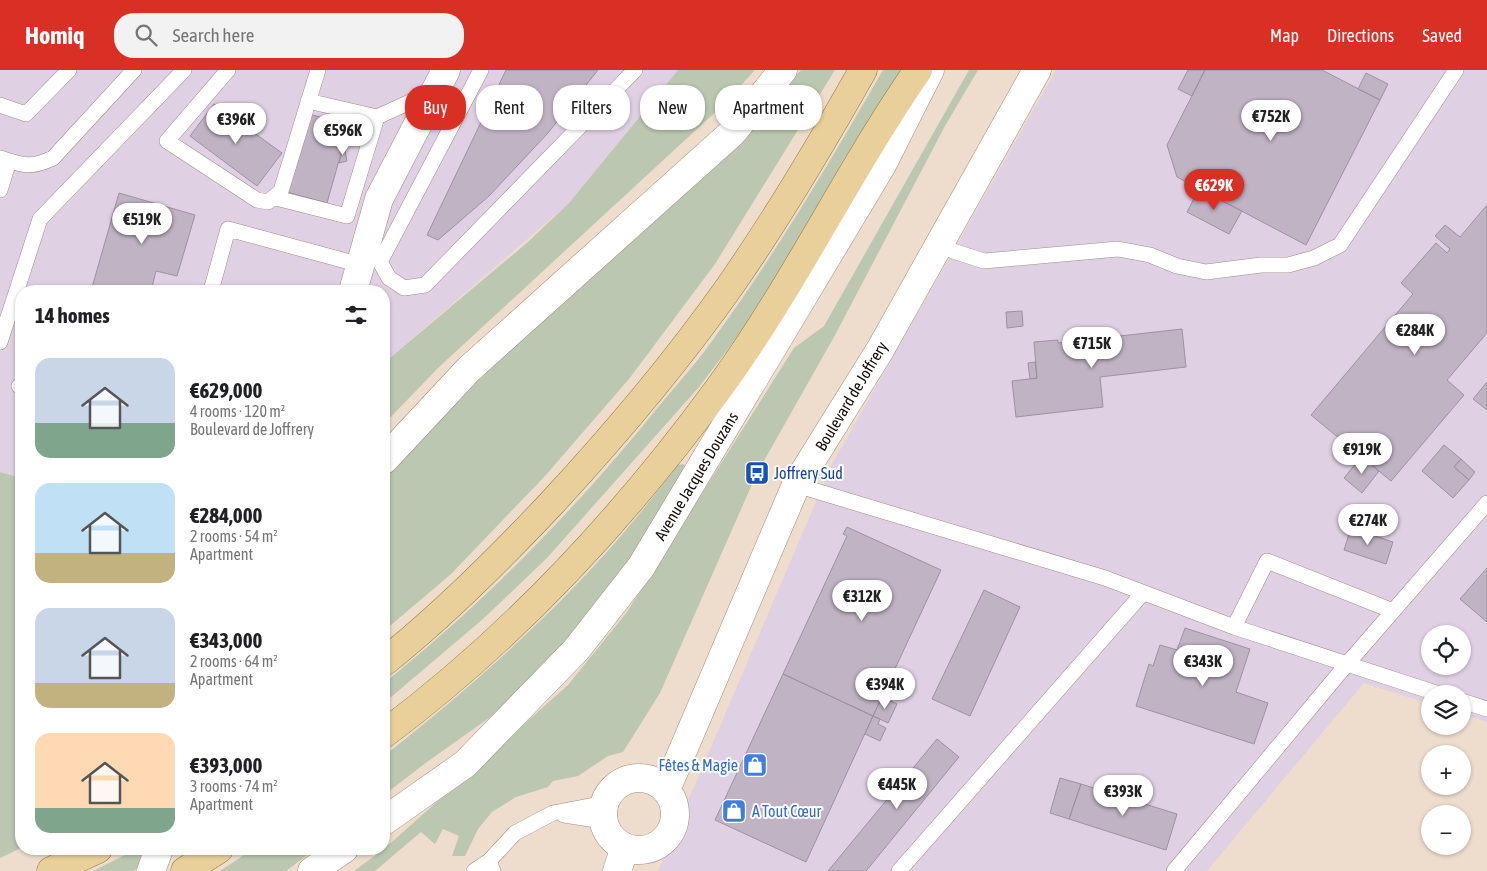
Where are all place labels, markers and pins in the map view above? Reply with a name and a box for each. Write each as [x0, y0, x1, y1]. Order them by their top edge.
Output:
pin: €752K [1236, 100, 1306, 142]
pin: €396K [201, 102, 271, 145]
pin: €596K [308, 114, 378, 156]
pin: €629K [1179, 168, 1249, 211]
pin: €519K [107, 202, 177, 245]
pin: €284K [1380, 314, 1450, 356]
pin: €715K [1057, 326, 1127, 369]
pin: €919K [1327, 432, 1397, 475]
bus stop icon: Joffrery Sud [744, 460, 770, 486]
place label: Joffrery Sud [774, 464, 843, 483]
pin: €274K [1333, 504, 1403, 546]
pin: €312K [827, 580, 897, 622]
pin: €343K [1168, 644, 1238, 687]
pin: €394K [850, 668, 920, 710]
shop icon: Fêtes & Magie [742, 752, 768, 778]
place label: Fêtes & Magie [659, 756, 738, 775]
pin: €445K [862, 768, 932, 810]
pin: €393K [1088, 774, 1158, 817]
shop icon: A Tout Cœur [721, 798, 747, 824]
place label: A Tout Cœur [752, 802, 822, 820]

